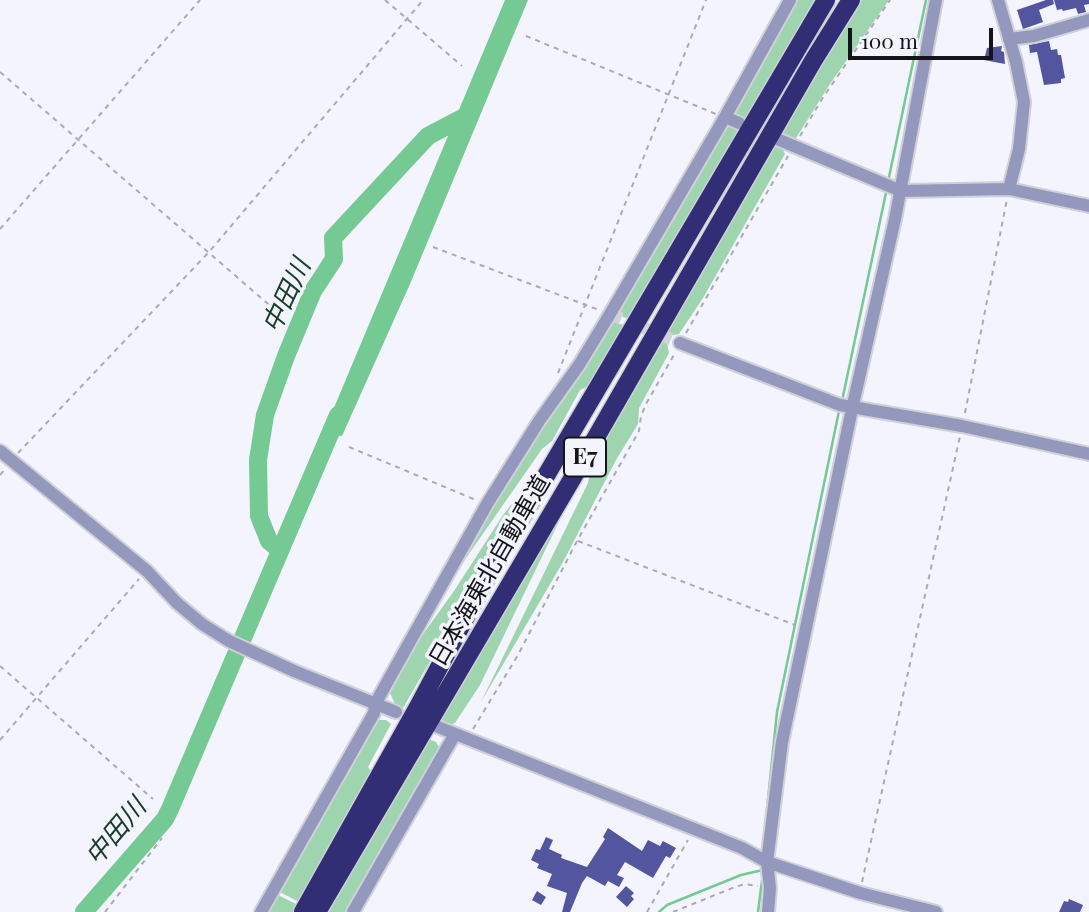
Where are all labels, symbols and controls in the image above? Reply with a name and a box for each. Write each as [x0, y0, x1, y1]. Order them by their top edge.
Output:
scale bar [851, 14, 996, 58]
text: 100 m [861, 26, 918, 54]
water label: 中田川 [256, 254, 318, 338]
road number: E7 [564, 438, 606, 477]
street label: 日本海東北自動車道 [424, 470, 556, 672]
water label: 中田川 [79, 792, 153, 872]

